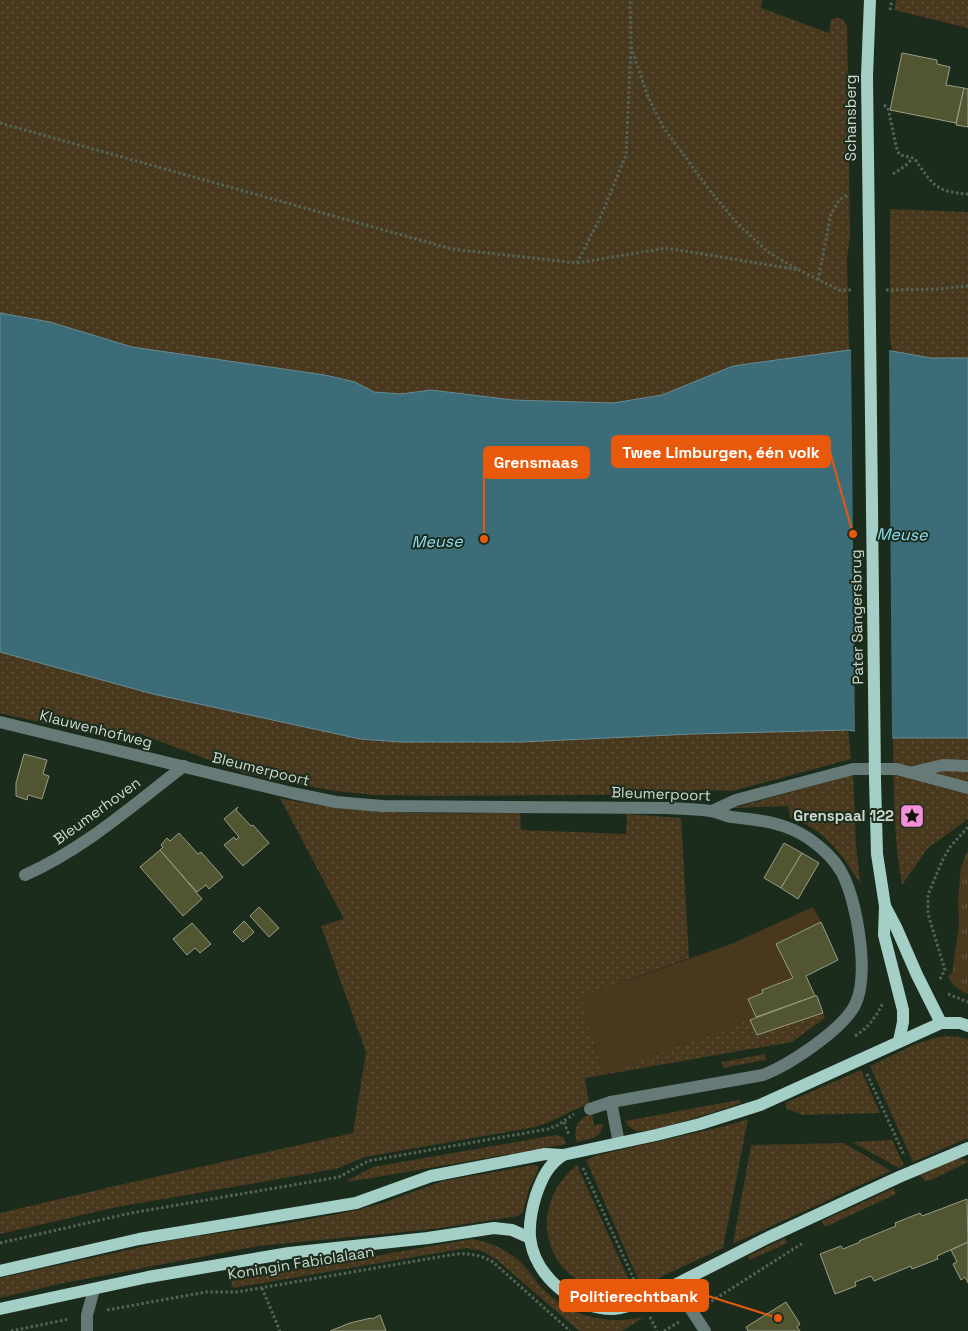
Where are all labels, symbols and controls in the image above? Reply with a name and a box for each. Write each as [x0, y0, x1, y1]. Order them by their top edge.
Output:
street label: Schansberg [841, 75, 860, 161]
callout: Twee Limburgen, één volk [612, 436, 830, 467]
text: Twee Limburgen, één volk [622, 442, 820, 463]
callout: Grensmaas [484, 447, 589, 478]
text: Grensmaas [494, 452, 578, 473]
water label: Meuse [876, 524, 928, 545]
water label: Meuse [411, 531, 463, 552]
street label: Pater Sangersbrug [846, 549, 867, 685]
street label: Klauwenhofweg [38, 705, 154, 752]
street label: Bleumerpoort [210, 747, 312, 790]
street label: Bleumerhoven [49, 773, 144, 849]
street label: Bleumerpoort [611, 782, 711, 805]
place icon: Grenspaal 122 [899, 803, 925, 829]
place label: Grenspaal 122 [793, 806, 894, 825]
street label: Koningin Fabiolalaan [226, 1242, 376, 1283]
callout: Politierechtbank [560, 1280, 708, 1311]
text: Politierechtbank [570, 1286, 698, 1307]

